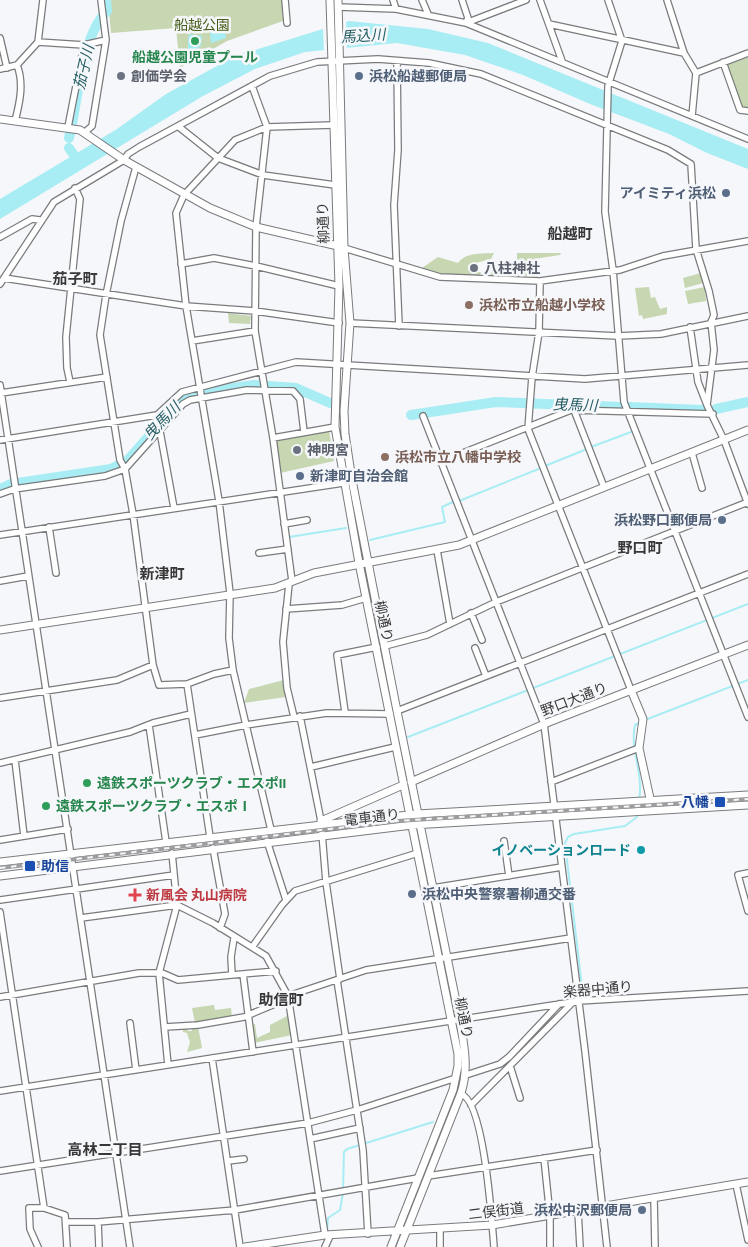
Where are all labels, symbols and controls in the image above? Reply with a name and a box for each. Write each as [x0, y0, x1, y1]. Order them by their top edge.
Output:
park label: 船越公園 [174, 16, 230, 33]
water label: 馬込川 [340, 24, 388, 46]
marker: 船越公園児童プール [189, 35, 201, 47]
water label: 茄子川 [69, 41, 97, 91]
place label: 船越公園児童プール [132, 48, 258, 65]
place label: 創価学会 [131, 67, 187, 84]
place label: 浜松船越郵便局 [369, 67, 467, 84]
marker: 創価学会 [115, 70, 127, 82]
marker: 浜松船越郵便局 [353, 70, 365, 82]
place label: アイミティ浜松 [620, 184, 716, 201]
marker: アイミティ浜松 [720, 187, 732, 199]
street label: 柳通り [313, 202, 332, 244]
district label: 船越町 [547, 224, 593, 242]
place label: 八柱神社 [484, 259, 540, 276]
marker: 八柱神社 [468, 262, 480, 274]
district label: 茄子町 [52, 269, 98, 287]
place label: 浜松市立船越小学校 [479, 296, 605, 313]
marker: 浜松市立船越小学校 [463, 299, 475, 311]
water label: 曳馬川 [552, 394, 600, 414]
water label: 曳馬川 [139, 396, 185, 443]
place label: 神明宮 [307, 441, 349, 458]
marker: 神明宮 [291, 444, 303, 456]
place label: 浜松市立八幡中学校 [395, 448, 521, 465]
marker: 浜松市立八幡中学校 [379, 451, 391, 463]
place label: 新津町自治会館 [310, 467, 408, 484]
marker: 新津町自治会館 [294, 470, 306, 482]
place label: 浜松野口郵便局 [614, 511, 712, 528]
marker: 浜松野口郵便局 [716, 514, 728, 526]
district label: 野口町 [617, 538, 663, 556]
district label: 新津町 [139, 564, 185, 582]
street label: 柳通り [372, 599, 397, 643]
street label: 野口大通り [538, 678, 610, 719]
place label: 遠鉄スポーツクラブ・エスポII [97, 774, 286, 791]
marker: 遠鉄スポーツクラブ・エスポII [81, 777, 93, 789]
place label: 八幡 [681, 793, 709, 810]
marker: 八幡 [713, 795, 727, 809]
place label: 遠鉄スポーツクラブ・エスポⅠ [56, 797, 252, 814]
marker: 遠鉄スポーツクラブ・エスポⅠ [40, 800, 52, 812]
street label: 電車通り [343, 805, 401, 828]
place label: イノベーションロード [491, 841, 631, 858]
marker: イノベーションロード [635, 844, 647, 856]
place label: 助信 [41, 857, 69, 874]
marker: 助信 [23, 859, 37, 873]
place label: 浜松中央警察署柳通交番 [422, 885, 576, 902]
place label: 新風会 丸山病院 [146, 886, 247, 903]
marker: 新風会 丸山病院 [128, 888, 142, 902]
marker: 浜松中央警察署柳通交番 [406, 888, 418, 900]
street label: 楽器中通り [562, 977, 634, 1000]
district label: 助信町 [258, 990, 304, 1008]
street label: 柳通り [452, 996, 477, 1040]
district label: 高林二丁目 [67, 1140, 143, 1158]
street label: 二俣街道 [467, 1199, 525, 1222]
place label: 浜松中沢郵便局 [534, 1201, 632, 1218]
marker: 浜松中沢郵便局 [636, 1204, 648, 1216]

